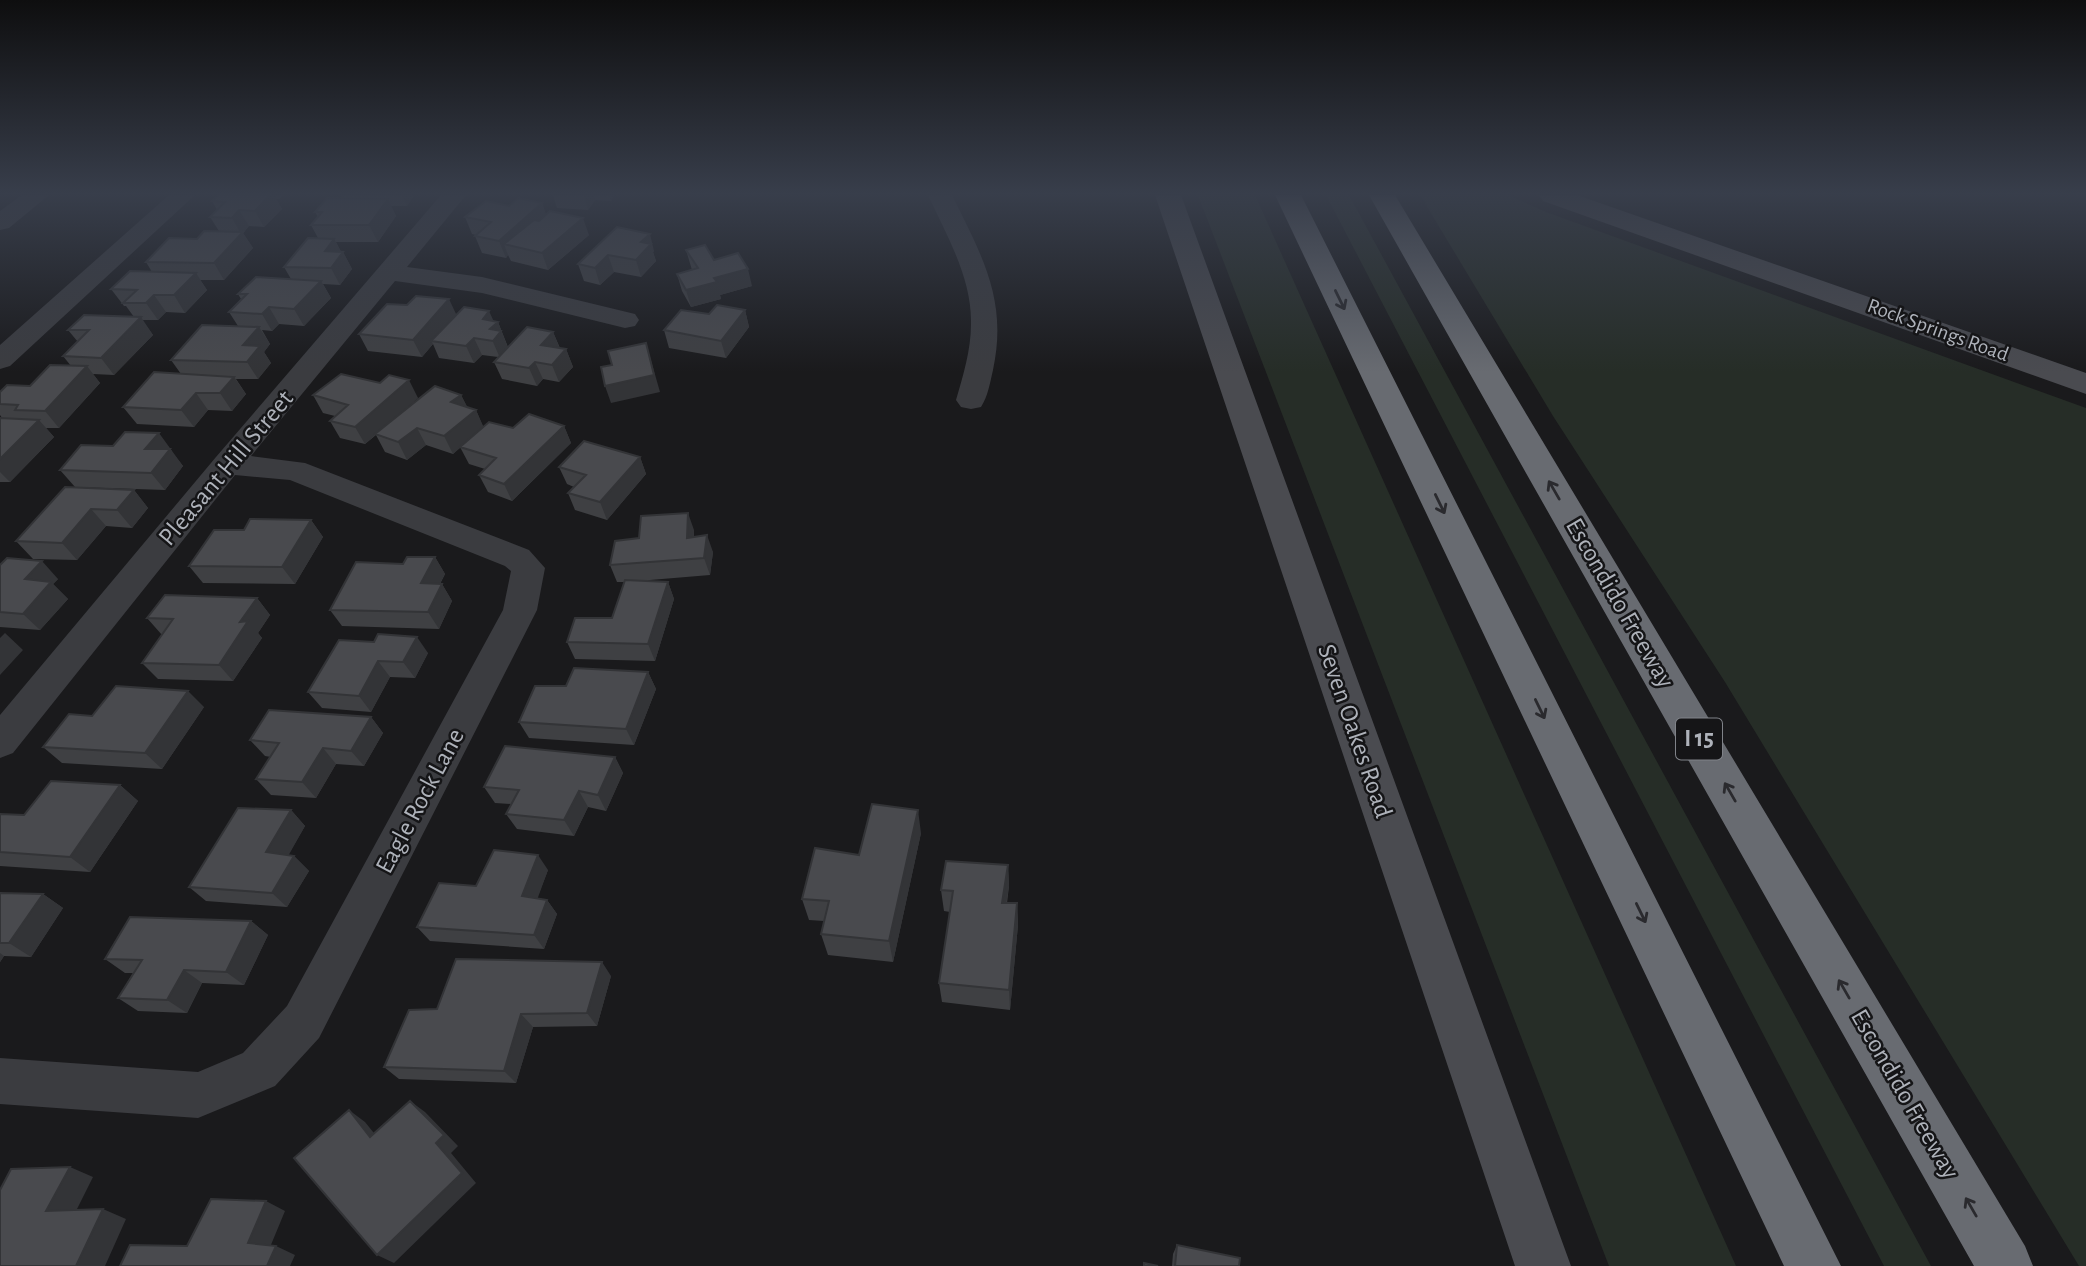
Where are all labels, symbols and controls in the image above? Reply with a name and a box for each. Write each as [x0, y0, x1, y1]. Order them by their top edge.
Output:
one-way arrow [1334, 289, 1347, 310]
street label: Rock Springs Road [1865, 295, 2012, 365]
street label: Pleasant Hill Street [154, 385, 298, 551]
one-way arrow [1547, 480, 1561, 500]
one-way arrow [1434, 493, 1448, 514]
street label: Escondido Freeway [1561, 514, 1679, 692]
street label: Seven Oakes Road [1313, 641, 1397, 821]
one-way arrow [1534, 698, 1548, 719]
road number: I 15 [1676, 718, 1722, 760]
street label: Eagle Rock Lane [371, 724, 469, 878]
one-way arrow [1722, 783, 1736, 803]
one-way arrow [1634, 902, 1648, 923]
one-way arrow [1837, 980, 1851, 1000]
street label: Escondido Freeway [1846, 1005, 1964, 1183]
one-way arrow [1963, 1197, 1977, 1217]

